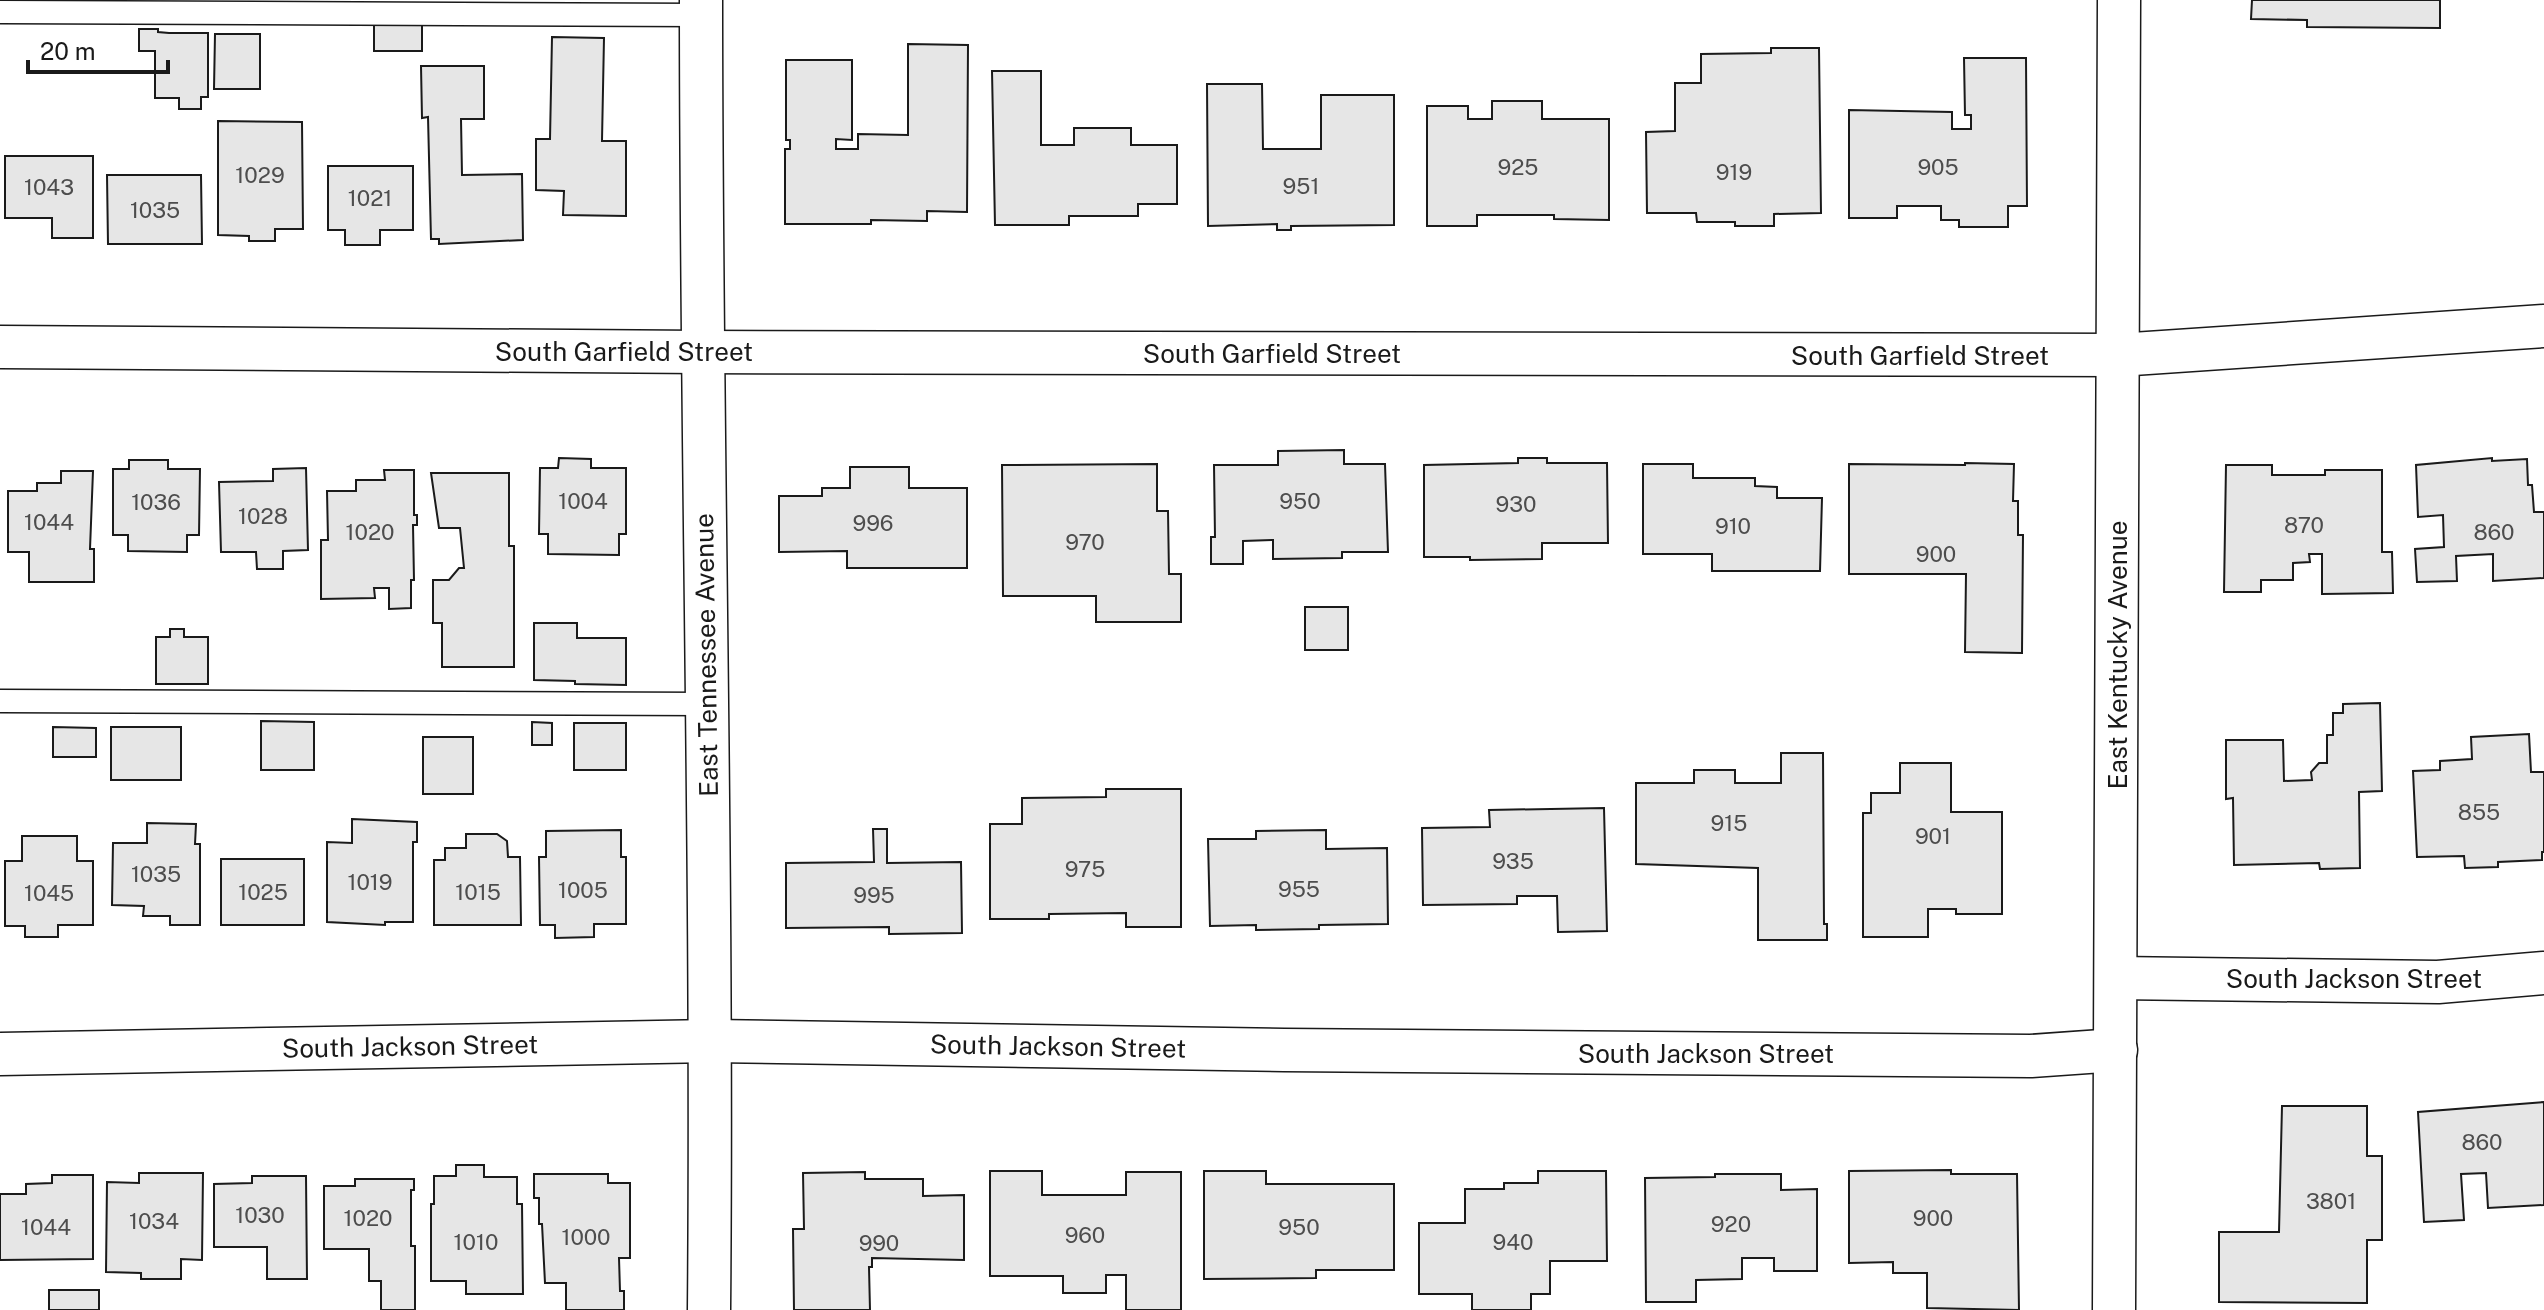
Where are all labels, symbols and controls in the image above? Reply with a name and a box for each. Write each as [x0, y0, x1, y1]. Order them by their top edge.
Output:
scale bar [28, 24, 168, 74]
text: 20 m [40, 37, 96, 65]
house number: 925 [1498, 154, 1538, 180]
house number: 905 [1917, 154, 1959, 180]
house number: 919 [1716, 159, 1752, 185]
house number: 1029 [235, 162, 285, 188]
house number: 951 [1283, 173, 1319, 199]
house number: 1043 [24, 174, 74, 200]
house number: 1021 [348, 185, 392, 211]
house number: 1035 [130, 197, 180, 223]
street label: South Garfield Street [495, 336, 753, 367]
street label: South Garfield Street [1143, 338, 1401, 369]
street label: South Garfield Street [1791, 340, 2049, 371]
house number: 1004 [558, 488, 608, 514]
house number: 950 [1279, 488, 1321, 514]
house number: 1036 [131, 489, 181, 515]
house number: 930 [1496, 491, 1536, 517]
house number: 1028 [238, 503, 288, 529]
house number: 1044 [24, 509, 74, 535]
house number: 996 [853, 510, 893, 536]
house number: 870 [2284, 512, 2324, 538]
street label: East Tennessee Avenue [688, 513, 724, 797]
house number: 910 [1715, 513, 1751, 539]
house number: 1020 [346, 519, 395, 545]
house number: 860 [2473, 519, 2515, 545]
street label: East Kentucky Avenue [2102, 520, 2133, 790]
house number: 970 [1065, 529, 1105, 555]
house number: 900 [1916, 541, 1956, 567]
house number: 855 [2458, 799, 2500, 825]
house number: 915 [1711, 810, 1747, 836]
house number: 901 [1915, 823, 1951, 849]
house number: 935 [1492, 848, 1534, 874]
house number: 975 [1065, 856, 1105, 882]
house number: 1035 [131, 861, 181, 887]
house number: 1019 [347, 869, 393, 895]
house number: 955 [1278, 876, 1320, 902]
house number: 1005 [558, 877, 608, 903]
house number: 1025 [238, 879, 288, 905]
house number: 1015 [455, 879, 501, 905]
house number: 1045 [24, 880, 74, 906]
house number: 995 [853, 882, 895, 908]
street label: South Jackson Street [2226, 963, 2482, 994]
street label: South Jackson Street [282, 1028, 538, 1064]
street label: South Jackson Street [930, 1028, 1186, 1064]
street label: South Jackson Street [1578, 1038, 1834, 1069]
house number: 860 [2461, 1129, 2503, 1155]
house number: 3801 [2306, 1188, 2356, 1214]
house number: 1030 [235, 1202, 285, 1228]
house number: 1020 [344, 1205, 393, 1231]
house number: 900 [1913, 1205, 1953, 1231]
house number: 1034 [129, 1208, 179, 1234]
house number: 920 [1711, 1211, 1751, 1237]
house number: 1044 [21, 1214, 71, 1240]
house number: 950 [1278, 1214, 1320, 1240]
house number: 960 [1065, 1222, 1105, 1248]
house number: 1000 [561, 1224, 611, 1250]
house number: 1010 [454, 1229, 498, 1255]
house number: 940 [1493, 1229, 1534, 1255]
house number: 990 [859, 1230, 899, 1256]

